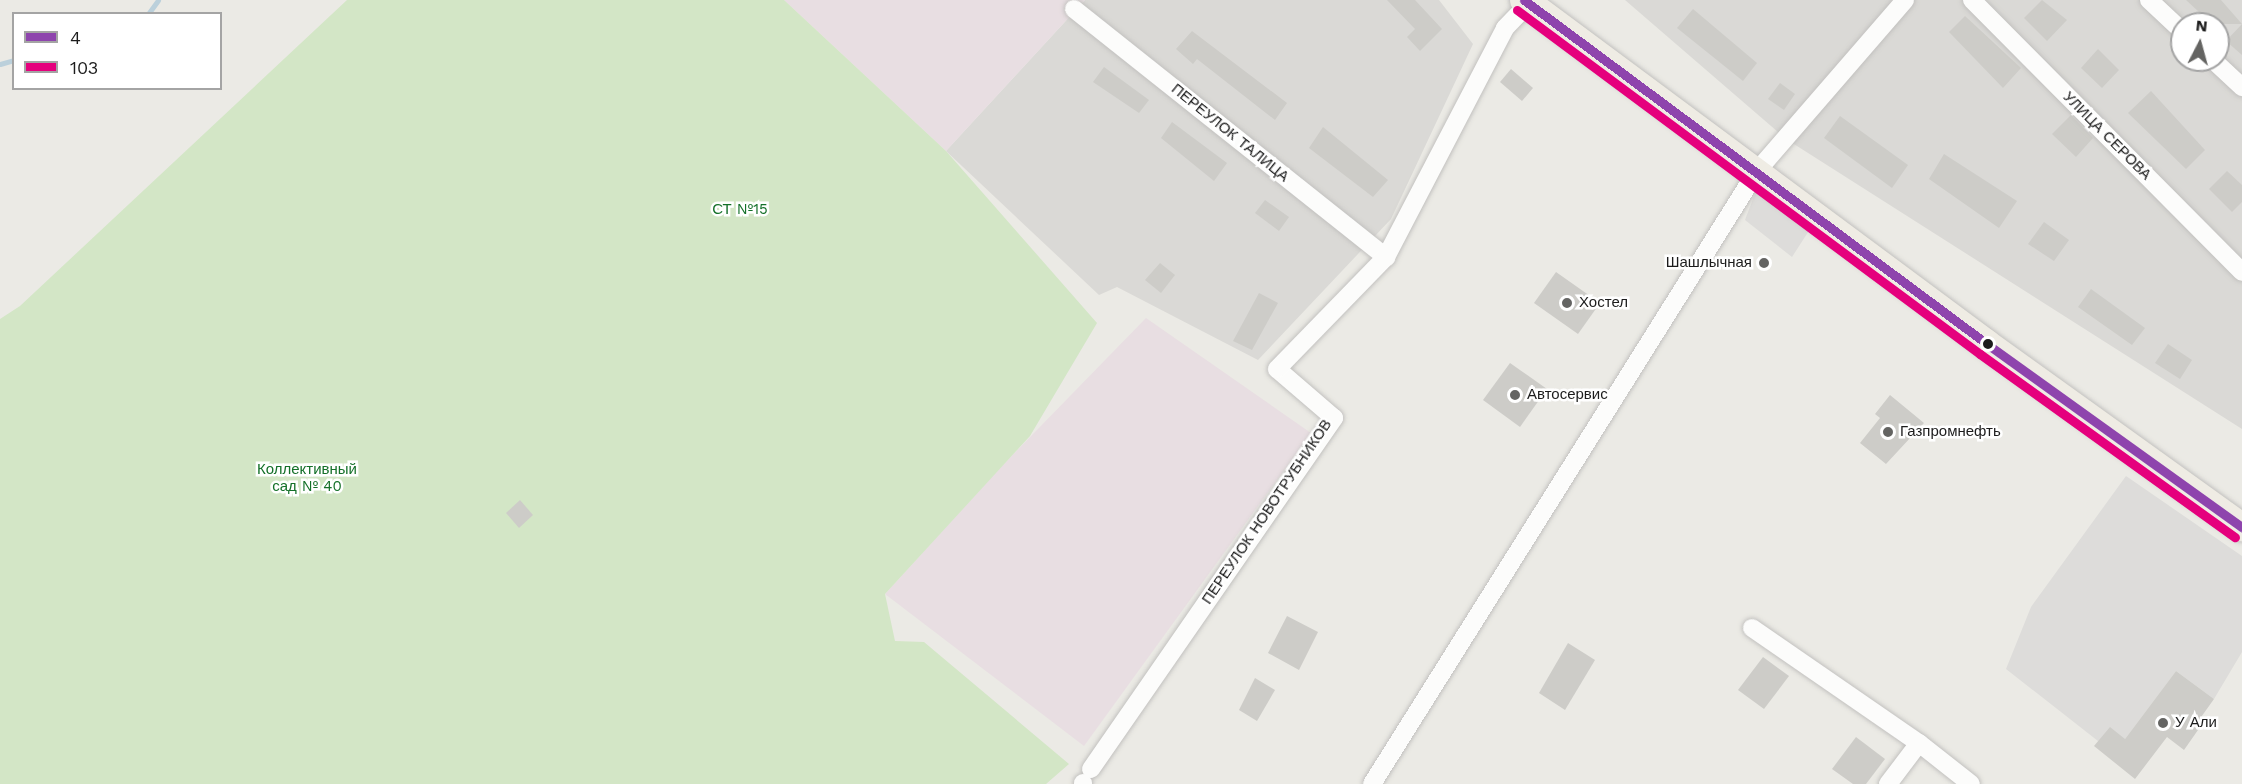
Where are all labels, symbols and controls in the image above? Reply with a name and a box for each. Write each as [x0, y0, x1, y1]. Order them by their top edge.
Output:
legend [12, 12, 222, 90]
north arrow [2170, 12, 2230, 72]
text: N [2195, 16, 2209, 36]
text: 4 [70, 27, 81, 48]
text: 103 [70, 57, 98, 78]
street label: ПЕРЕУЛОК ТАЛИЦА [1168, 80, 1292, 186]
street label: УЛИЦА СЕРОВА [2059, 88, 2155, 184]
park label: СТ №15 [712, 201, 768, 219]
place label: Шашлычная [1666, 254, 1752, 272]
marker: Шашлычная [1757, 256, 1771, 270]
place label: Хостел [1579, 294, 1628, 312]
marker: Хостел [1560, 296, 1574, 310]
unlabelled marker [1982, 338, 1994, 350]
place label: Автосервис [1527, 386, 1608, 404]
marker: Автосервис [1508, 388, 1522, 402]
street label: ПЕРЕУЛОК НОВОТРУБНИКОВ [1198, 416, 1336, 608]
place label: Газпромнефть [1900, 423, 2001, 441]
marker: Газпромнефть [1881, 425, 1895, 439]
park label: Коллективный сад № 40 [257, 460, 357, 495]
place label: У Али [2175, 714, 2217, 732]
marker: У Али [2156, 716, 2170, 730]

